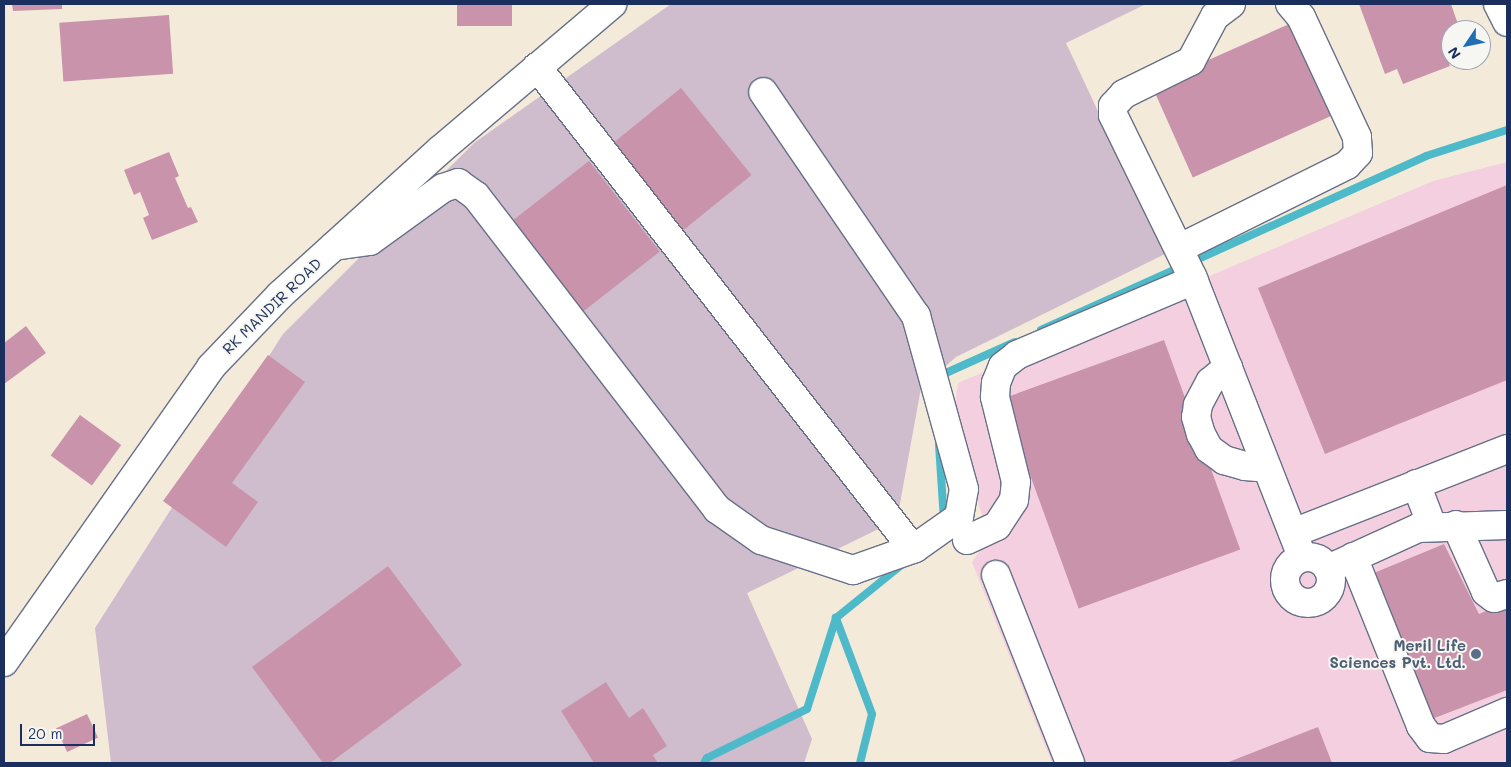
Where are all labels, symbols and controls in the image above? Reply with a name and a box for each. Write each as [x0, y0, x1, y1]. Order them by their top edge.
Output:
north arrow [1441, 20, 1491, 70]
text: N [1443, 43, 1465, 63]
street label: RK MANDIR ROAD [219, 254, 325, 358]
place label: Meril Life Sciences Pvt. Ltd. [1330, 636, 1466, 671]
marker: Meril Life Sciences Pvt. Ltd. [1470, 648, 1482, 660]
scale bar [22, 714, 98, 746]
text: 20 m [28, 723, 62, 743]

